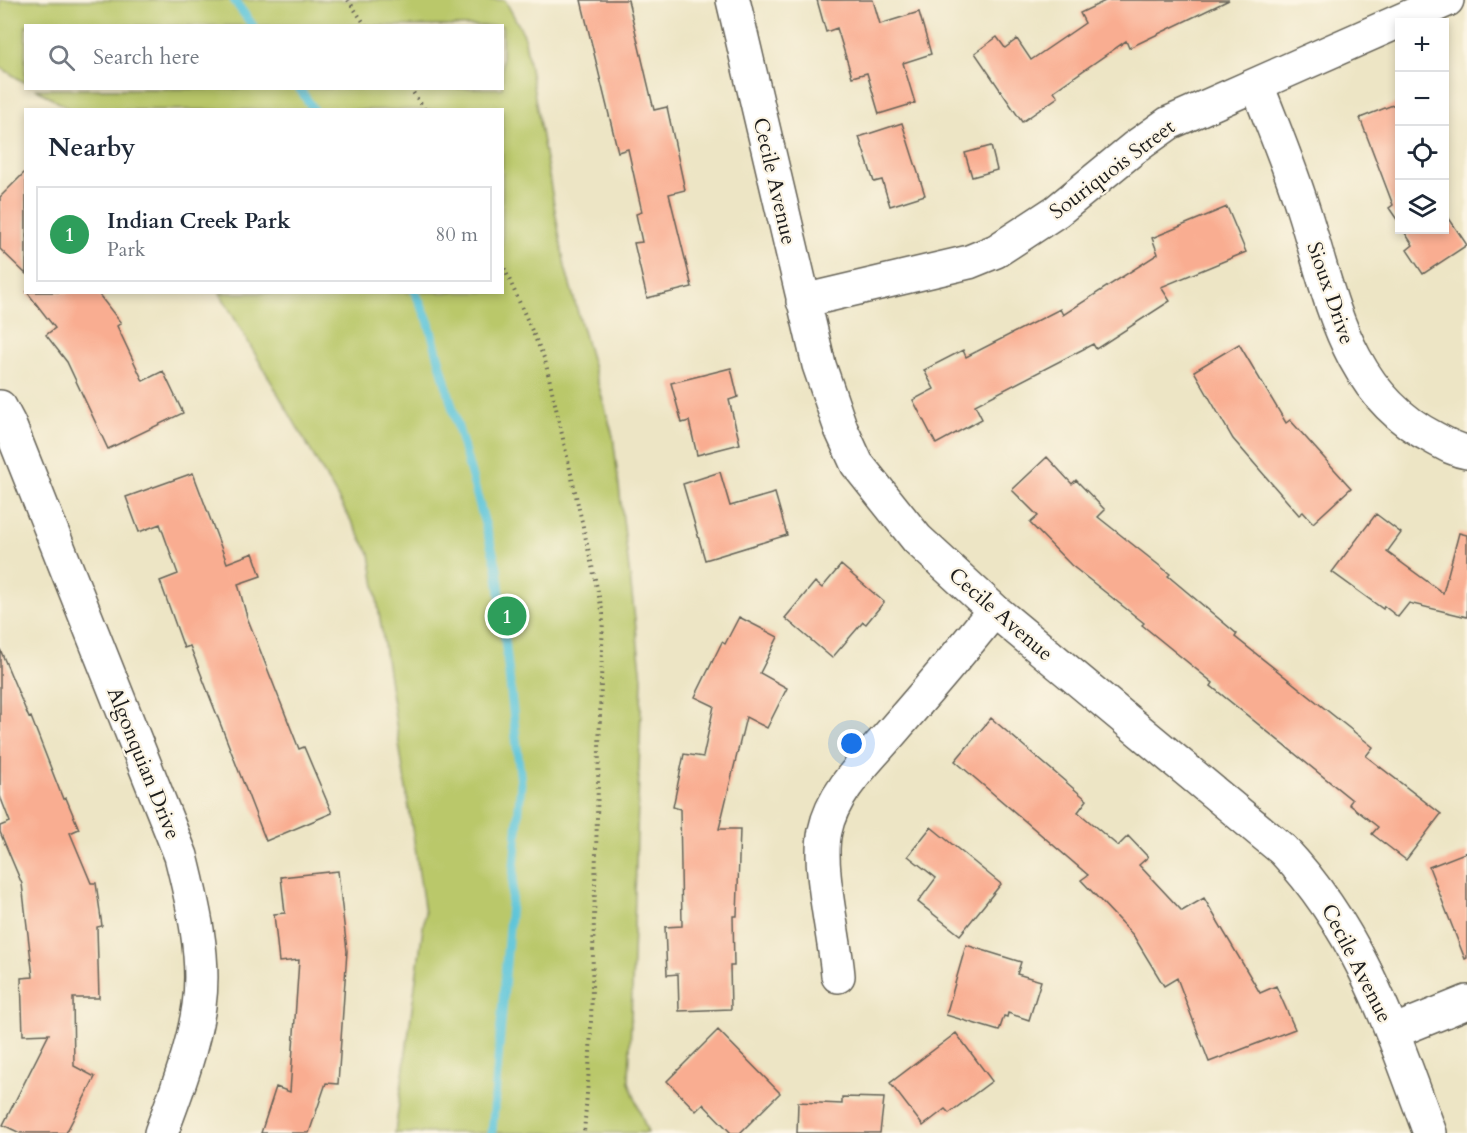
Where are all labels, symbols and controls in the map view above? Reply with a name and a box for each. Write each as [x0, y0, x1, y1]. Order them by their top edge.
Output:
map controls [1395, 18, 1449, 234]
button: + [1395, 18, 1449, 72]
search box [24, 24, 504, 90]
icon: search [45, 41, 78, 74]
text: Search here [93, 42, 200, 72]
button: − [1395, 72, 1449, 126]
street label: Souriquois Street [1044, 112, 1181, 226]
street label: Cecile Avenue [746, 115, 803, 248]
button: locate [1395, 126, 1449, 180]
text: Nearby [48, 130, 136, 165]
button: layers [1395, 180, 1449, 234]
text: Indian Creek Park [107, 206, 291, 236]
text: 1 [64, 221, 75, 248]
text: 80 m [435, 221, 478, 248]
text: Park [107, 236, 145, 263]
street label: Sioux Drive [1300, 238, 1362, 348]
street label: Cecile Avenue [942, 561, 1059, 668]
pin: 1 [488, 594, 526, 638]
street label: Algonquian Drive [100, 683, 187, 843]
your location [837, 729, 866, 758]
street label: Cecile Avenue [1314, 899, 1399, 1028]

